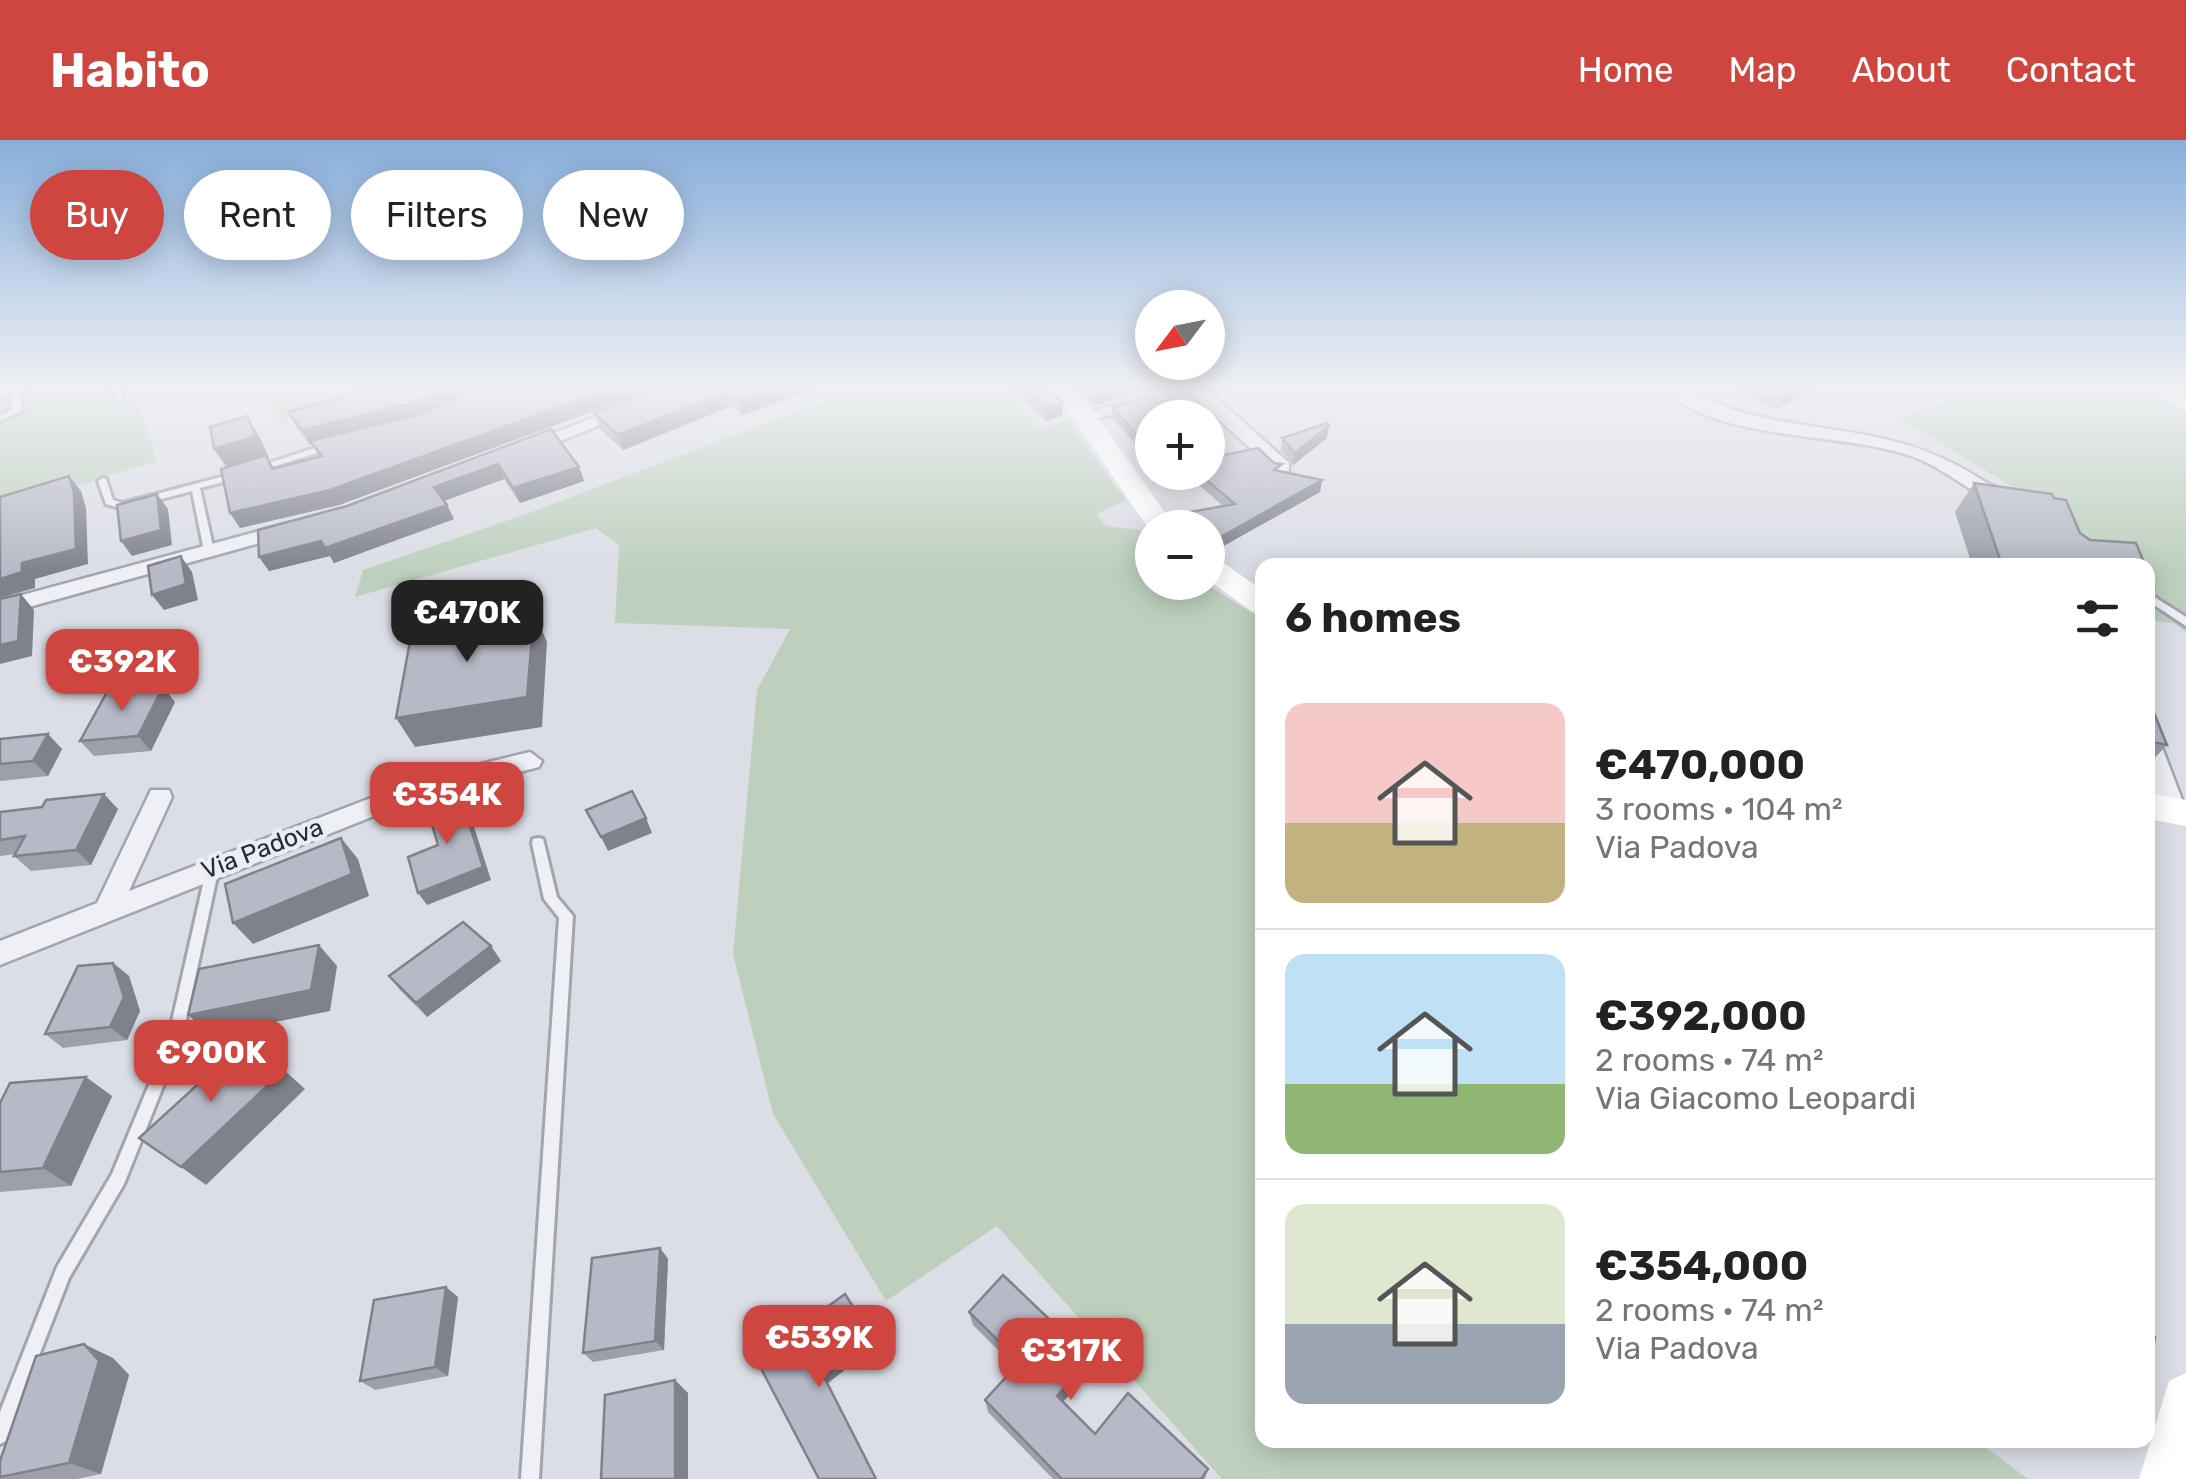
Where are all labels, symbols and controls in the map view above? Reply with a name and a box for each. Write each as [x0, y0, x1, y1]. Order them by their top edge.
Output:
text: Habito [50, 42, 210, 99]
text: Home [1578, 49, 1674, 91]
text: Map [1729, 49, 1797, 91]
text: About [1852, 49, 1951, 91]
text: Contact [2006, 49, 2136, 91]
chip: Buy [30, 170, 164, 260]
chip: Rent [184, 170, 331, 260]
chip: Filters [351, 170, 523, 260]
chip: New [543, 170, 684, 260]
north arrow [1135, 290, 1225, 380]
map controls [1135, 290, 1225, 600]
button: + [1135, 400, 1225, 490]
button: − [1135, 510, 1225, 600]
pin: €470K [397, 580, 537, 665]
icon: filters [2070, 591, 2125, 646]
text: €470K [413, 593, 521, 631]
text: 6 homes [1285, 593, 1461, 643]
pin: €392K [52, 629, 192, 714]
text: €392K [68, 642, 176, 680]
text: €470,000 [1595, 740, 1805, 790]
icon: home [1365, 743, 1485, 863]
pin: €354K [377, 762, 517, 847]
text: €354K [392, 775, 502, 813]
text: 3 rooms · 104 m² [1595, 790, 1843, 828]
street label: Via Padova [197, 812, 327, 885]
text: Via Padova [1595, 828, 1759, 866]
text: €392,000 [1595, 991, 1807, 1041]
icon: home [1365, 994, 1485, 1114]
pin: €900K [141, 1020, 281, 1105]
text: €900K [156, 1033, 266, 1071]
text: 2 rooms · 74 m² [1595, 1041, 1824, 1079]
text: Via Giacomo Leopardi [1595, 1079, 1916, 1117]
text: €354,000 [1595, 1241, 1808, 1291]
icon: home [1365, 1244, 1485, 1364]
text: 2 rooms · 74 m² [1595, 1291, 1824, 1329]
pin: €539K [749, 1305, 889, 1390]
text: €539K [765, 1318, 873, 1356]
pin: €317K [1001, 1318, 1141, 1403]
text: Via Padova [1595, 1329, 1759, 1367]
text: €317K [1020, 1331, 1122, 1369]

